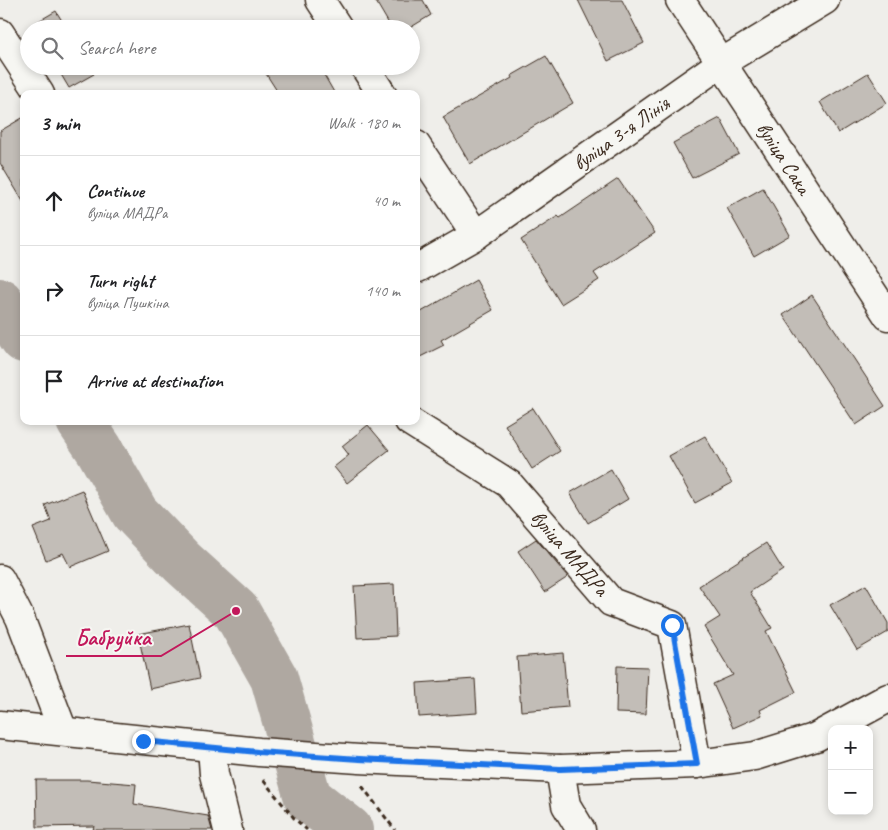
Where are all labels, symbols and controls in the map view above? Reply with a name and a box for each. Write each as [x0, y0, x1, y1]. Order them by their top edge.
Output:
search box [20, 20, 420, 75]
icon: search [38, 34, 66, 62]
text: Search here [78, 36, 155, 60]
street label: вуліца 3-я Лінія [568, 89, 676, 176]
text: 3 min [40, 110, 80, 136]
text: Walk · 180 m [328, 113, 400, 133]
street label: вуліца Сака [751, 117, 818, 201]
text: Continue [87, 179, 144, 203]
icon: ahead [40, 187, 68, 215]
text: 40 m [373, 191, 400, 211]
text: вуліца МАДРа [87, 203, 167, 223]
text: Turn right [87, 269, 154, 293]
icon: right [40, 277, 68, 305]
text: 140 m [366, 281, 400, 301]
text: вуліца Пушкіна [87, 293, 169, 313]
icon: arrive [40, 367, 68, 395]
text: Arrive at destination [87, 369, 223, 393]
street label: вуліца МАДРа [526, 505, 615, 603]
route start [661, 614, 684, 637]
callout: Бабруйка [66, 619, 161, 656]
text: Бабруйка [75, 624, 153, 652]
map controls [828, 725, 873, 815]
button: + [828, 725, 873, 770]
route end [132, 730, 155, 753]
button: − [828, 770, 873, 815]

